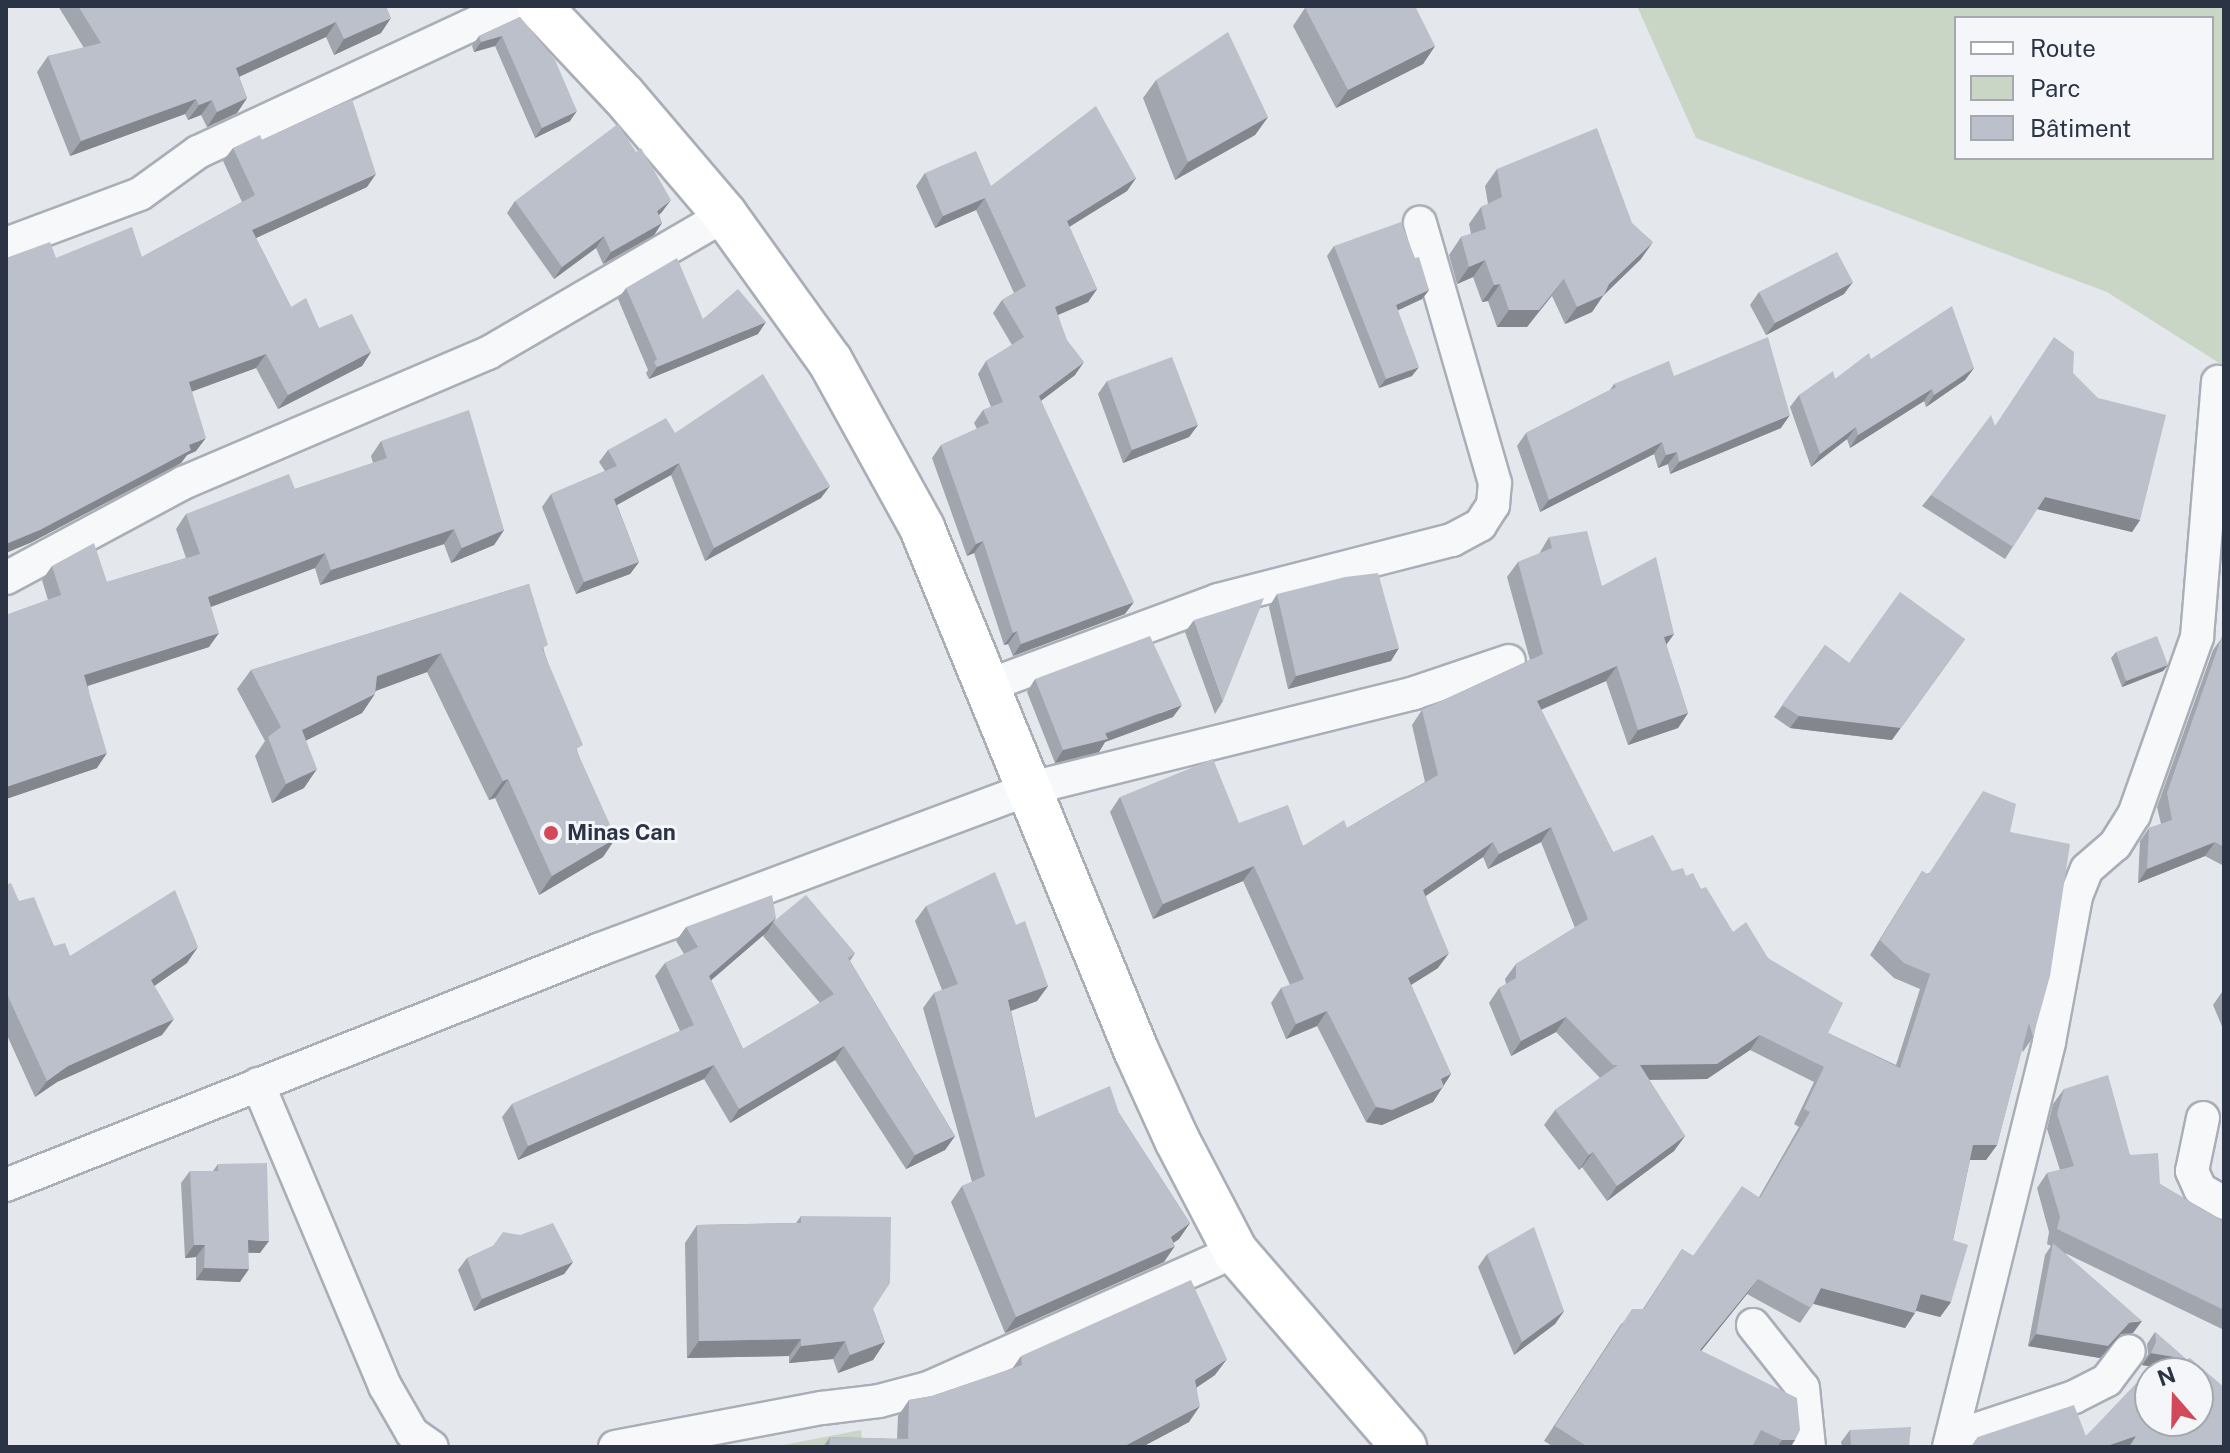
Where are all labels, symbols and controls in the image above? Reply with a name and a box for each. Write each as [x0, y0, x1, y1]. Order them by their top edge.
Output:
legend [1954, 16, 2214, 160]
text: Route [2030, 34, 2096, 62]
text: Parc [2030, 74, 2081, 102]
text: Bâtiment [2030, 114, 2131, 142]
place label: Minas Can [567, 820, 676, 846]
marker: Minas Can [542, 824, 560, 842]
north arrow [2134, 1357, 2214, 1437]
text: N [2154, 1361, 2179, 1391]

